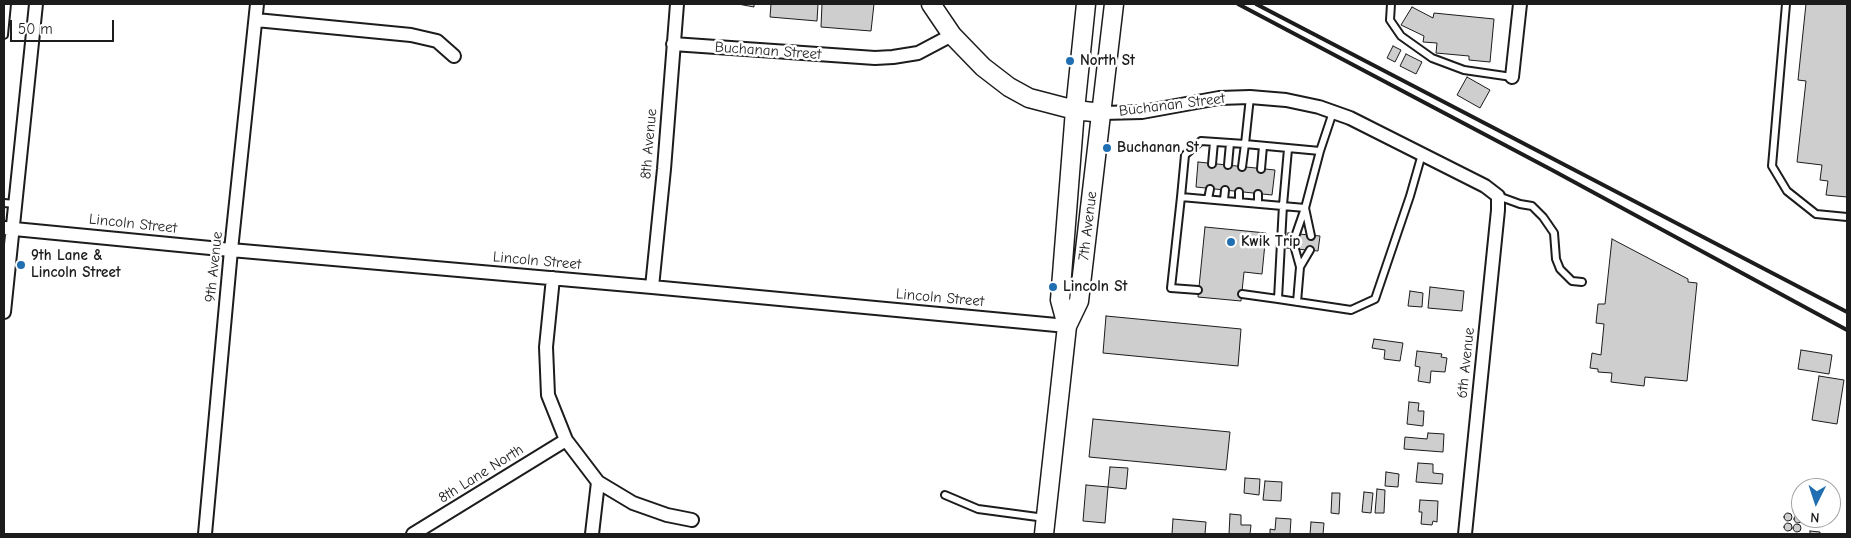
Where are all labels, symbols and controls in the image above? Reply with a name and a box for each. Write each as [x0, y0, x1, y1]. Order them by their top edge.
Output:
scale bar [12, 10, 116, 42]
text: 50 m [18, 20, 53, 38]
street label: Buchanan Street [714, 38, 822, 64]
place label: North St [1080, 52, 1135, 70]
marker: North St [1064, 55, 1076, 67]
street label: Buchanan Street [1118, 90, 1226, 120]
street label: 8th Avenue [637, 108, 661, 180]
place label: Buchanan St [1117, 139, 1199, 157]
marker: Buchanan St [1101, 142, 1113, 154]
street label: 7th Avenue [1075, 190, 1101, 262]
street label: Lincoln Street [88, 210, 178, 238]
street label: 9th Avenue [201, 231, 227, 303]
place label: Kwik Trip [1241, 233, 1300, 251]
marker: Kwik Trip [1225, 236, 1237, 248]
place label: 9th Lane & Lincoln Street [31, 247, 121, 282]
street label: Lincoln Street [492, 248, 582, 274]
marker: 9th Lane & Lincoln Street [15, 259, 27, 271]
place label: Lincoln St [1063, 278, 1127, 296]
marker: Lincoln St [1047, 281, 1059, 293]
street label: Lincoln Street [895, 285, 985, 311]
street label: 6th Avenue [1453, 327, 1479, 399]
street label: 8th Lane North [435, 441, 527, 507]
north arrow [1791, 478, 1841, 528]
text: N [1810, 509, 1820, 526]

